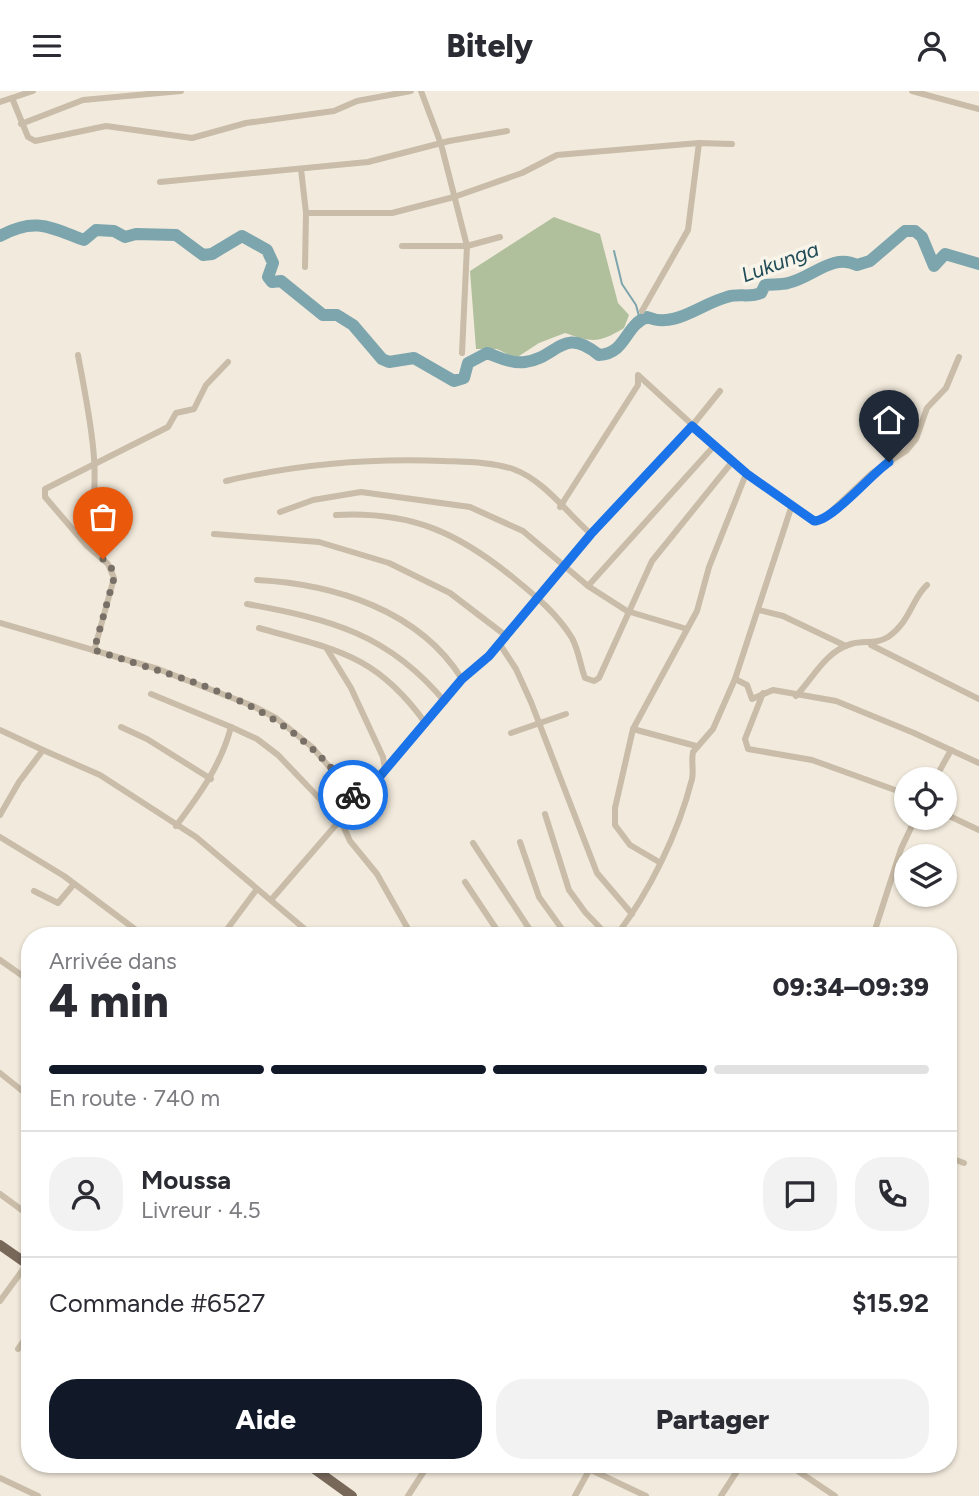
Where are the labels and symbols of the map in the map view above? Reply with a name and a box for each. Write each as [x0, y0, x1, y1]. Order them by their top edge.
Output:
water label: Lukunga [738, 236, 822, 287]
pin [859, 390, 919, 462]
pin [73, 487, 133, 559]
courier [318, 760, 388, 830]

